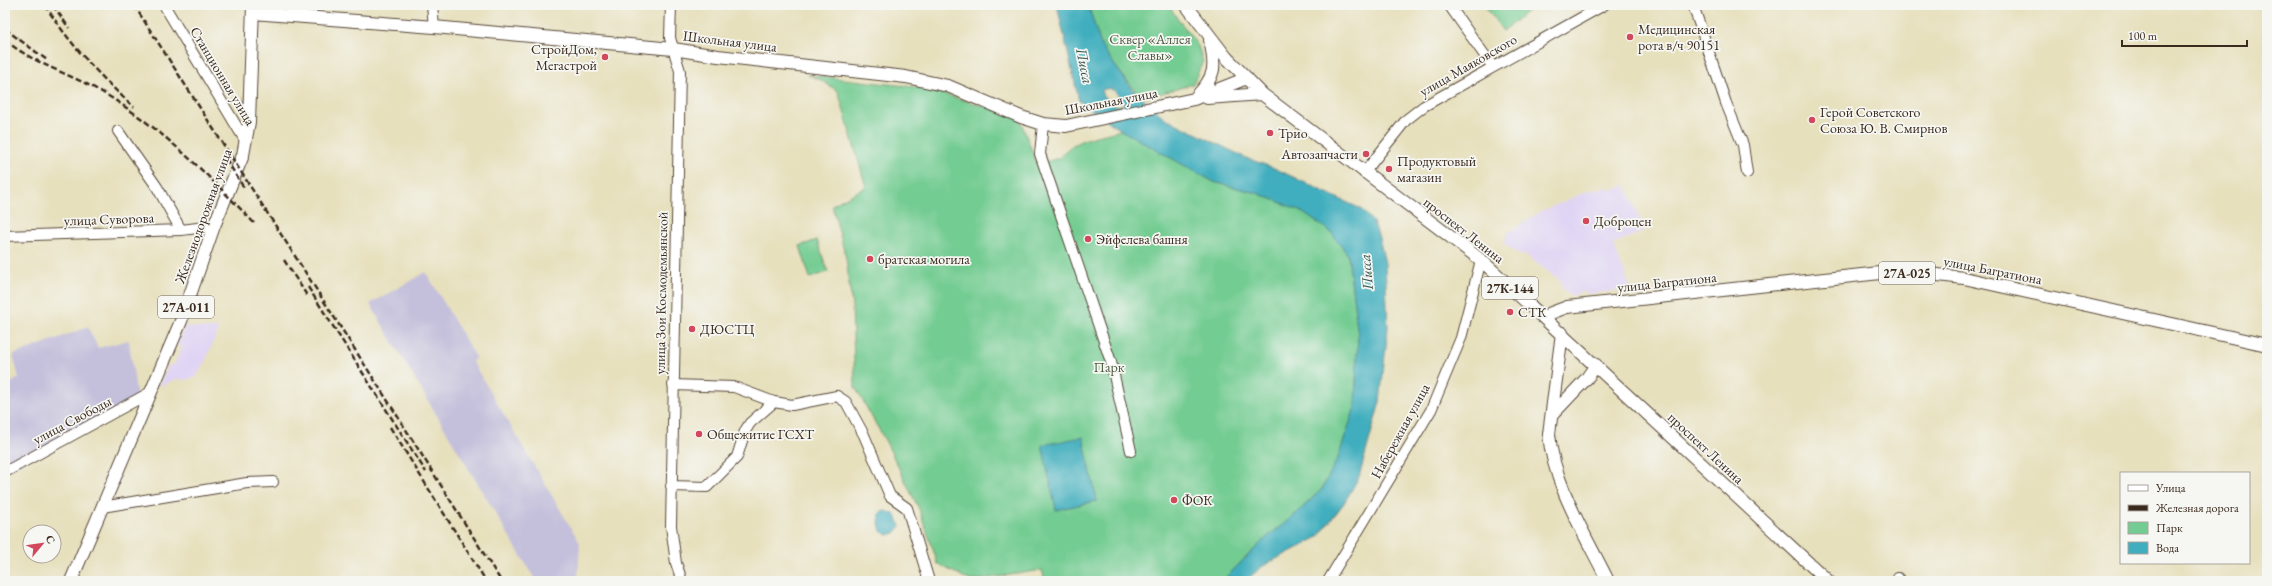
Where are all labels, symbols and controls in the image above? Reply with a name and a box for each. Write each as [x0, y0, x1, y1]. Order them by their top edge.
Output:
place label: Медицинская рота в/ч 90151 [1638, 20, 1720, 54]
scale bar [2122, 22, 2247, 48]
street label: Станционная улица [186, 23, 260, 129]
street label: Школьная улица [682, 26, 778, 56]
text: 100 m [2128, 28, 2158, 44]
park label: Сквер «Аллея Славы» [1109, 30, 1191, 64]
street label: улица Маяковского [1416, 30, 1520, 100]
marker: Медицинская рота в/ч 90151 [1625, 32, 1635, 42]
place label: СтройДом, Мегастрой [531, 40, 598, 74]
water label: Писса [1072, 45, 1098, 86]
marker: СтройДом, Мегастрой [600, 52, 610, 62]
street label: Школьная улица [1063, 83, 1159, 119]
place label: Герой Советского Союза Ю. В. Смирнов [1820, 103, 1947, 137]
marker: Герой Советского Союза Ю. В. Смирнов [1807, 115, 1817, 125]
place label: Трио [1278, 124, 1308, 142]
marker: Трио [1265, 128, 1275, 138]
place label: Автозапчасти [1280, 145, 1359, 163]
street label: Железнодорожная улица [170, 146, 236, 287]
marker: Автозапчасти [1361, 149, 1371, 159]
place label: Продуктовый магазин [1397, 152, 1477, 186]
marker: Продуктовый магазин [1384, 164, 1394, 174]
street label: проспект Ленина [1420, 193, 1508, 267]
street label: улица Суворова [64, 208, 155, 230]
street label: улица Зои Космодемьянской [651, 211, 671, 374]
place label: Доброцен [1594, 212, 1652, 230]
marker: Доброцен [1581, 216, 1591, 226]
place label: Эйфелева башня [1096, 230, 1188, 248]
marker: Эйфелева башня [1083, 234, 1093, 244]
place label: братская могила [878, 250, 970, 268]
street label: улица Багратиона [1942, 252, 2044, 288]
water label: Писса [1355, 253, 1377, 292]
marker: братская могила [865, 254, 875, 264]
road number: 27А-025 [1879, 262, 1935, 284]
street label: улица Багратиона [1616, 268, 1718, 296]
road number: 27К-144 [1482, 277, 1538, 299]
road number: 27А-011 [158, 296, 214, 318]
place label: СТК [1518, 303, 1547, 321]
marker: СТК [1505, 307, 1515, 317]
place label: ДЮСТЦ [700, 320, 755, 338]
marker: ДЮСТЦ [687, 324, 697, 334]
park label: Парк [1093, 358, 1125, 376]
street label: Набережная улица [1366, 380, 1434, 482]
street label: улица Свободы [30, 392, 115, 448]
street label: проспект Ленина [1664, 408, 1748, 488]
place label: Общежитие ГСХТ [707, 425, 815, 443]
marker: Общежитие ГСХТ [694, 429, 704, 439]
legend [2120, 472, 2250, 564]
text: Улица [2155, 480, 2186, 496]
place label: ФОК [1182, 491, 1213, 509]
marker: ФОК [1169, 495, 1179, 505]
text: Железная дорога [2155, 500, 2239, 516]
text: Парк [2156, 520, 2183, 536]
north arrow [22, 524, 62, 564]
text: С [43, 532, 59, 546]
text: Вода [2156, 540, 2179, 556]

